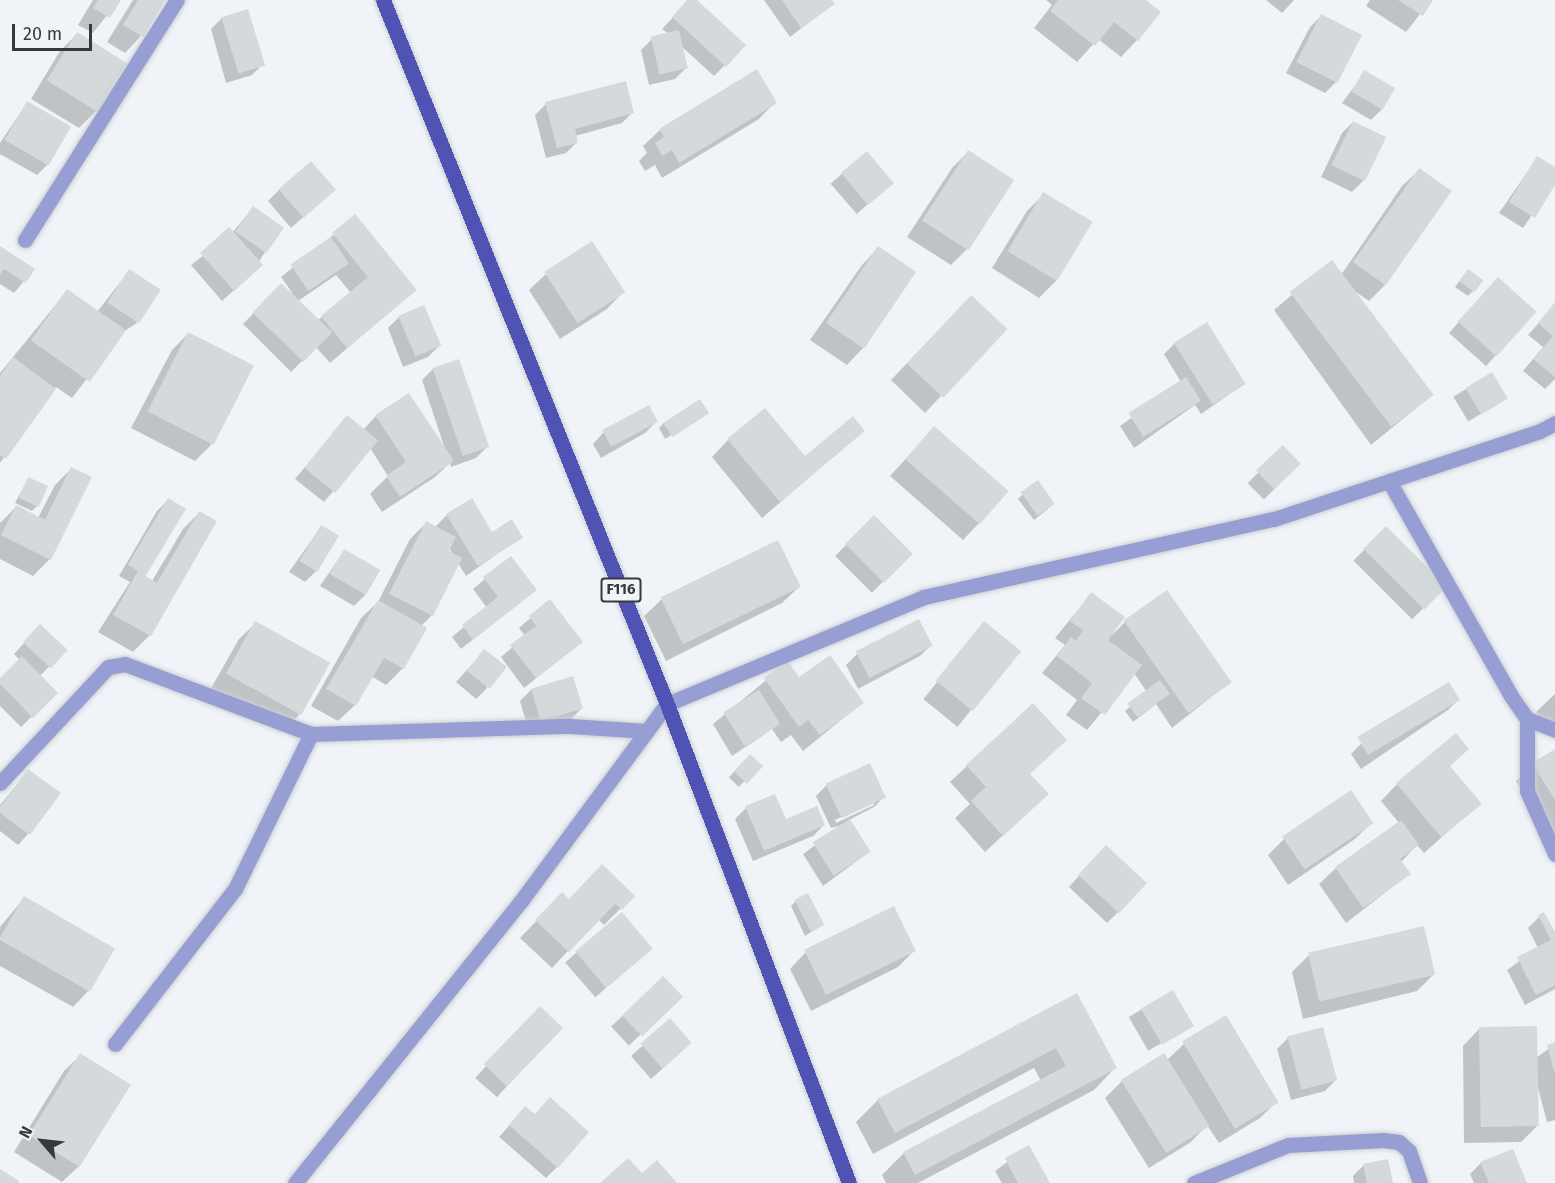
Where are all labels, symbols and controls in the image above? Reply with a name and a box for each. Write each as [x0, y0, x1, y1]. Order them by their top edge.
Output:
scale bar [15, 12, 94, 50]
text: 20 m [23, 23, 62, 45]
road number: F116 [600, 578, 642, 602]
north arrow [12, 1111, 72, 1171]
text: N [15, 1123, 37, 1141]

